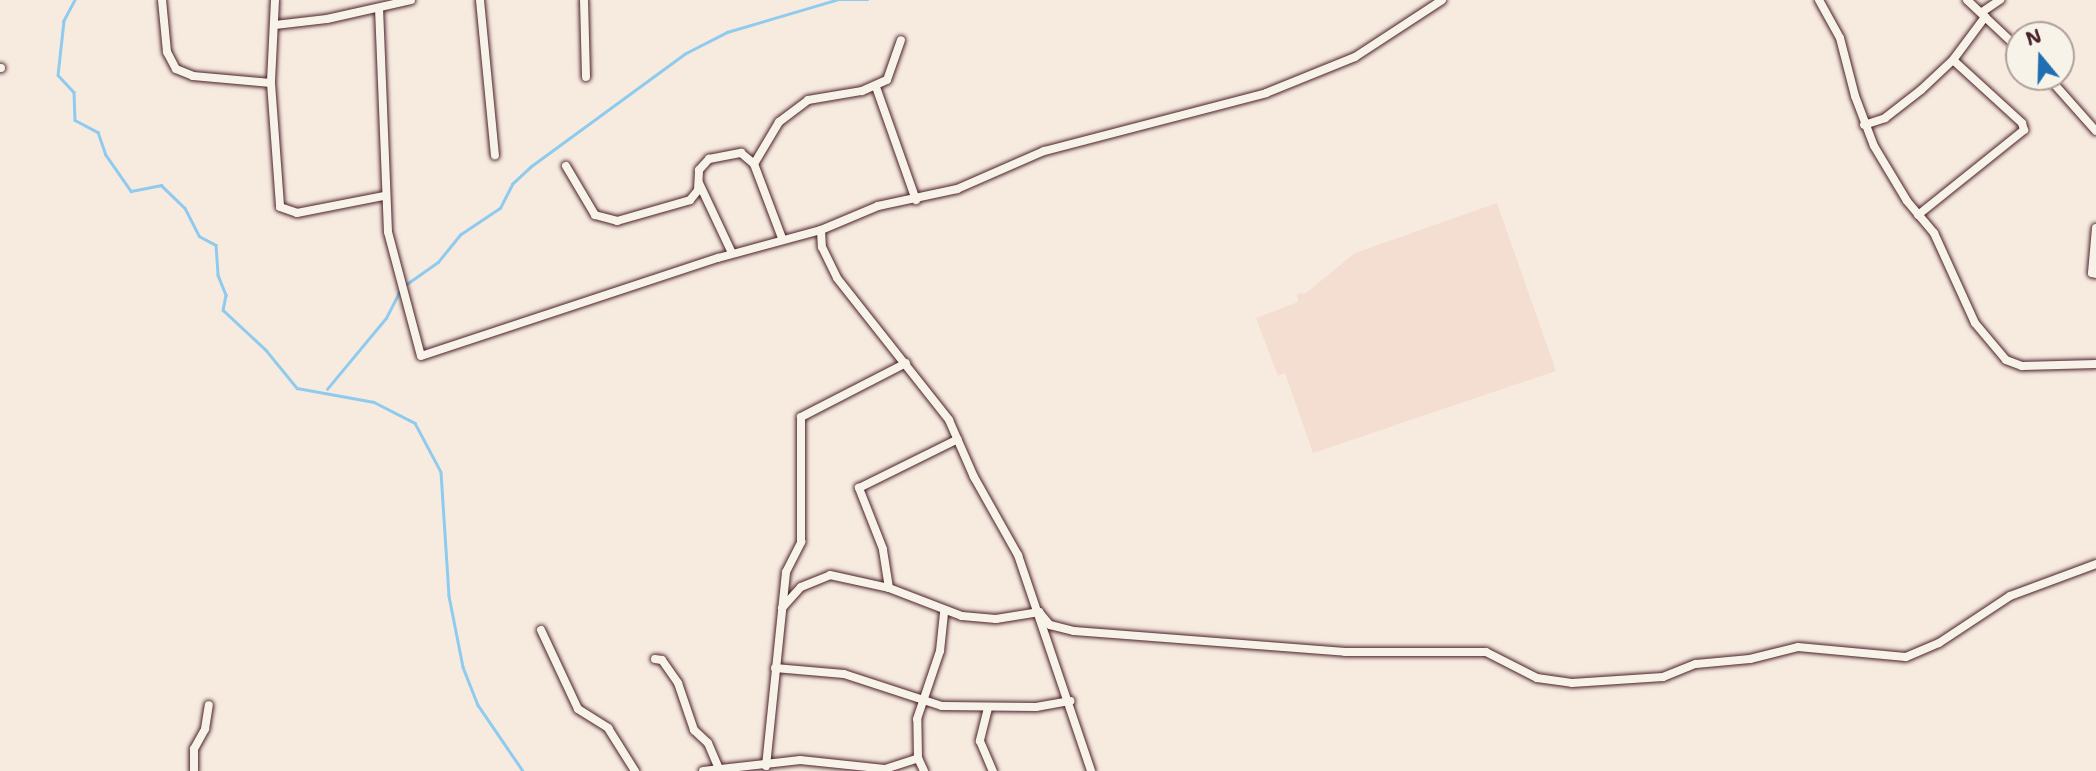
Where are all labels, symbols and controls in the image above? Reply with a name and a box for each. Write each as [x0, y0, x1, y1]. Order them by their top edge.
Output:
north arrow [2005, 21, 2075, 91]
text: N [2022, 23, 2045, 52]

